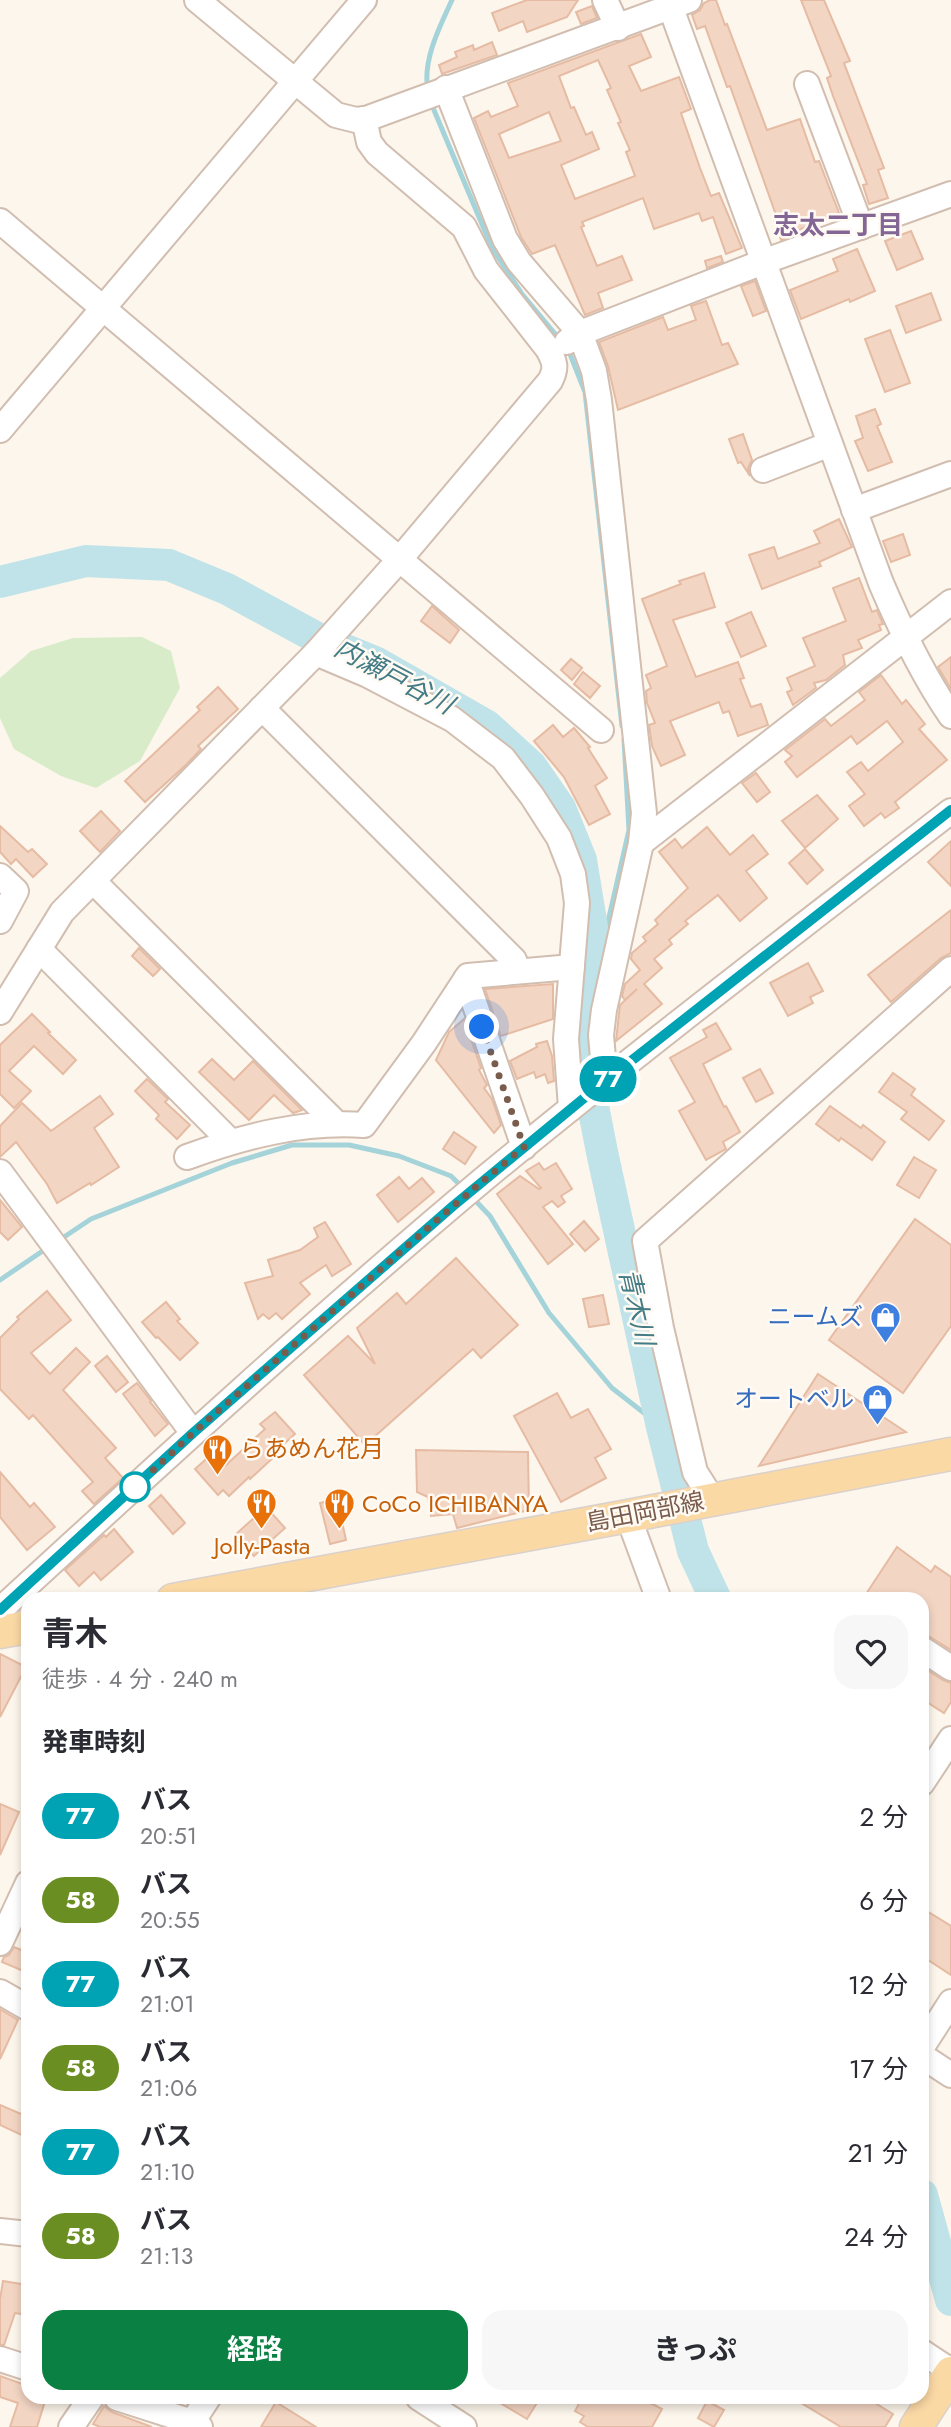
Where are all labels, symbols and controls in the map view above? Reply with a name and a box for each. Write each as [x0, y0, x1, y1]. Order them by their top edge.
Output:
district label: 志太二丁目 [773, 206, 903, 244]
water label: 内瀬戸谷川 [328, 629, 463, 725]
your location [464, 1009, 499, 1044]
line badge: 77 [576, 1056, 640, 1102]
text: 77 [594, 1061, 622, 1096]
water label: 青木川 [610, 1265, 665, 1352]
place label: ニームズ [768, 1299, 863, 1334]
shop icon: ニームズ [869, 1300, 903, 1344]
place label: オートベル [734, 1381, 854, 1416]
shop icon: オートベル [860, 1382, 894, 1426]
place label: らあめん花月 [240, 1431, 384, 1466]
restaurant icon: らあめん花月 [200, 1432, 234, 1476]
unlabelled marker [120, 1472, 150, 1502]
street label: 島田岡部線 [583, 1483, 707, 1540]
place label: CoCo ICHIBANYA [362, 1486, 548, 1521]
restaurant icon: Jolly-Pasta [245, 1487, 279, 1531]
restaurant icon: CoCo ICHIBANYA [322, 1487, 356, 1531]
place label: Jolly-Pasta [211, 1528, 310, 1563]
text: 青木 [42, 1610, 108, 1657]
button: heart [834, 1615, 908, 1689]
text: 徒歩 · 4 分 · 240 m [42, 1662, 238, 1696]
text: 発車時刻 [42, 1723, 146, 1761]
text: バス [140, 1781, 192, 1819]
text: 77 [66, 1798, 95, 1833]
text: 2 分 [859, 1798, 908, 1836]
text: 20:51 [140, 1819, 197, 1853]
text: バス [140, 1865, 192, 1903]
text: 58 [65, 1882, 96, 1917]
text: 6 分 [859, 1882, 908, 1920]
text: 20:55 [140, 1903, 200, 1937]
text: バス [140, 1949, 192, 1987]
text: 77 [66, 1966, 95, 2001]
text: 12 分 [848, 1966, 908, 2004]
text: 21:01 [140, 1987, 195, 2021]
text: バス [140, 2033, 192, 2071]
text: 58 [65, 2050, 96, 2085]
text: 17 分 [849, 2050, 908, 2088]
text: 21:06 [140, 2071, 197, 2105]
text: バス [140, 2117, 192, 2155]
text: 77 [66, 2134, 95, 2169]
text: 21 分 [848, 2134, 908, 2172]
text: 21:10 [140, 2155, 195, 2189]
text: バス [140, 2201, 192, 2239]
text: 58 [65, 2218, 96, 2253]
text: 24 分 [844, 2218, 908, 2256]
text: 21:13 [140, 2239, 193, 2273]
button: 経路 [42, 2310, 468, 2390]
button: きっぷ [482, 2310, 908, 2390]

